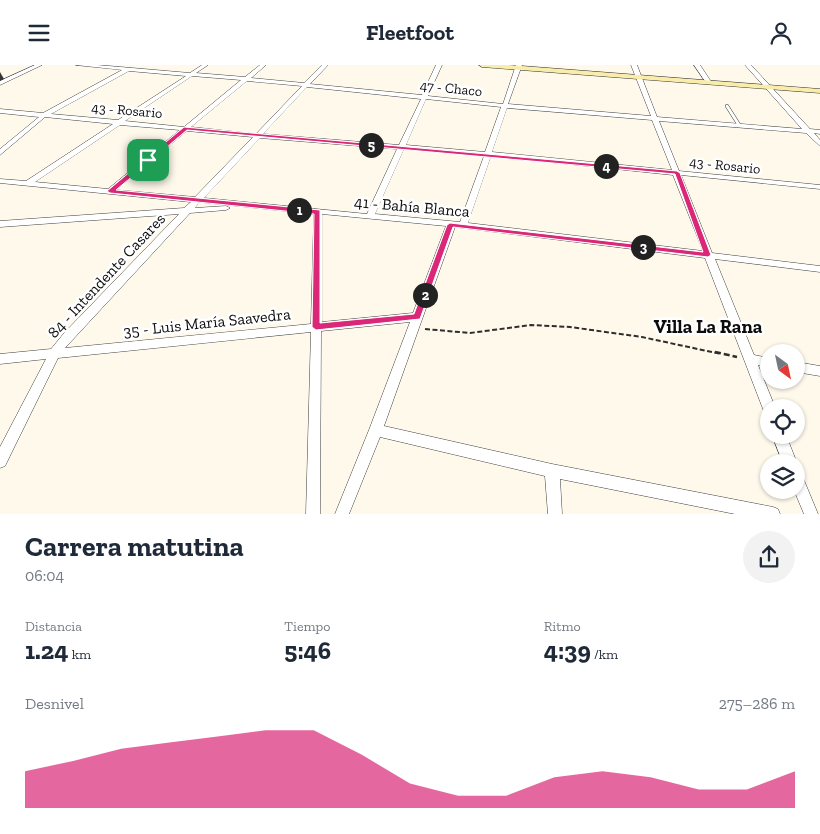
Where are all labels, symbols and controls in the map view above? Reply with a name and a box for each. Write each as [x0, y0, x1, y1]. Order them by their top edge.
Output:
icon: menu [25, 19, 53, 47]
text: Fleetfoot [366, 19, 454, 46]
icon: person [767, 19, 795, 47]
street label: 47 - Chaco [419, 77, 483, 100]
street label: 43 - Rosario [91, 99, 163, 122]
pin: 5 [358, 133, 384, 157]
text: 5 [368, 137, 375, 154]
pin [127, 139, 169, 181]
icon: arrive [134, 146, 162, 174]
pin: 4 [594, 153, 618, 179]
street label: 43 - Rosario [689, 153, 761, 178]
text: 4 [603, 158, 610, 175]
street label: 41 - Bahía Blanca [354, 192, 471, 221]
pin: 1 [286, 197, 312, 223]
text: 1 [297, 202, 302, 219]
street label: 84 - Intendente Casares [44, 209, 169, 342]
pin: 3 [630, 235, 656, 259]
text: 3 [640, 239, 647, 256]
pin: 2 [412, 283, 438, 307]
text: 2 [422, 287, 429, 304]
street label: 35 - Luis María Saavedra [122, 304, 292, 341]
district label: Villa La Rana [654, 315, 763, 338]
north arrow [760, 344, 805, 389]
map controls [760, 344, 805, 499]
button: locate [760, 399, 805, 444]
button: layers [760, 454, 805, 499]
text: Carrera matutina [25, 530, 244, 563]
button: share [743, 531, 795, 583]
text: 06:04 [25, 566, 64, 585]
text: Distancia [25, 618, 82, 635]
text: Tiempo [284, 618, 330, 635]
text: Ritmo [544, 618, 581, 635]
text: 1.24 [25, 635, 68, 665]
text: 5:46 [284, 635, 331, 665]
text: 4:39 [544, 635, 591, 665]
text: km [68, 646, 91, 663]
text: /km [591, 646, 618, 663]
text: Desnivel [25, 694, 84, 713]
text: 275–286 m [719, 694, 795, 713]

